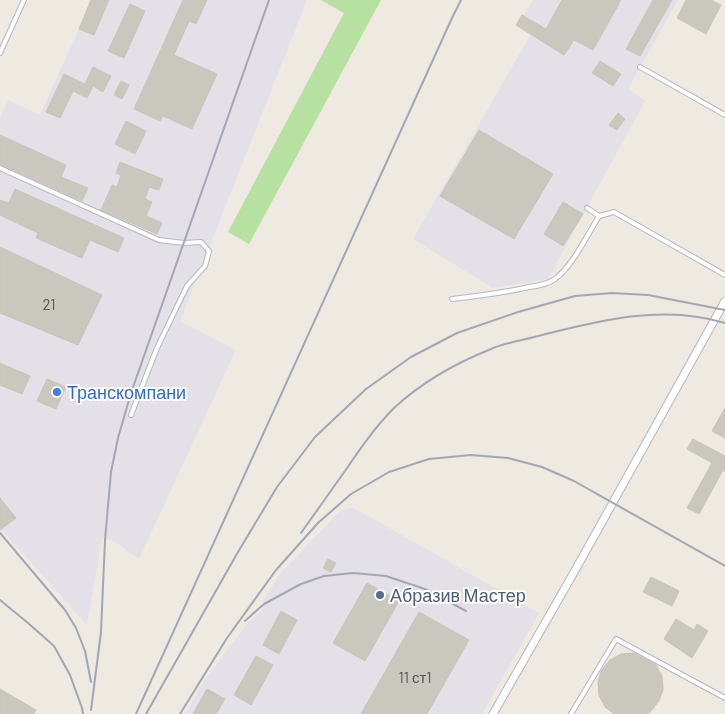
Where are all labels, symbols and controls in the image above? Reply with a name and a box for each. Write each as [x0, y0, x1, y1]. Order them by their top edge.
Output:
house number: 21 [42, 295, 56, 313]
place label: Транскомпани [67, 381, 186, 403]
marker: Транскомпани [51, 386, 63, 398]
place label: Абразив Мастер [390, 584, 526, 606]
marker: Абразив Мастер [374, 589, 386, 601]
house number: 11 ст1 [398, 668, 432, 686]

